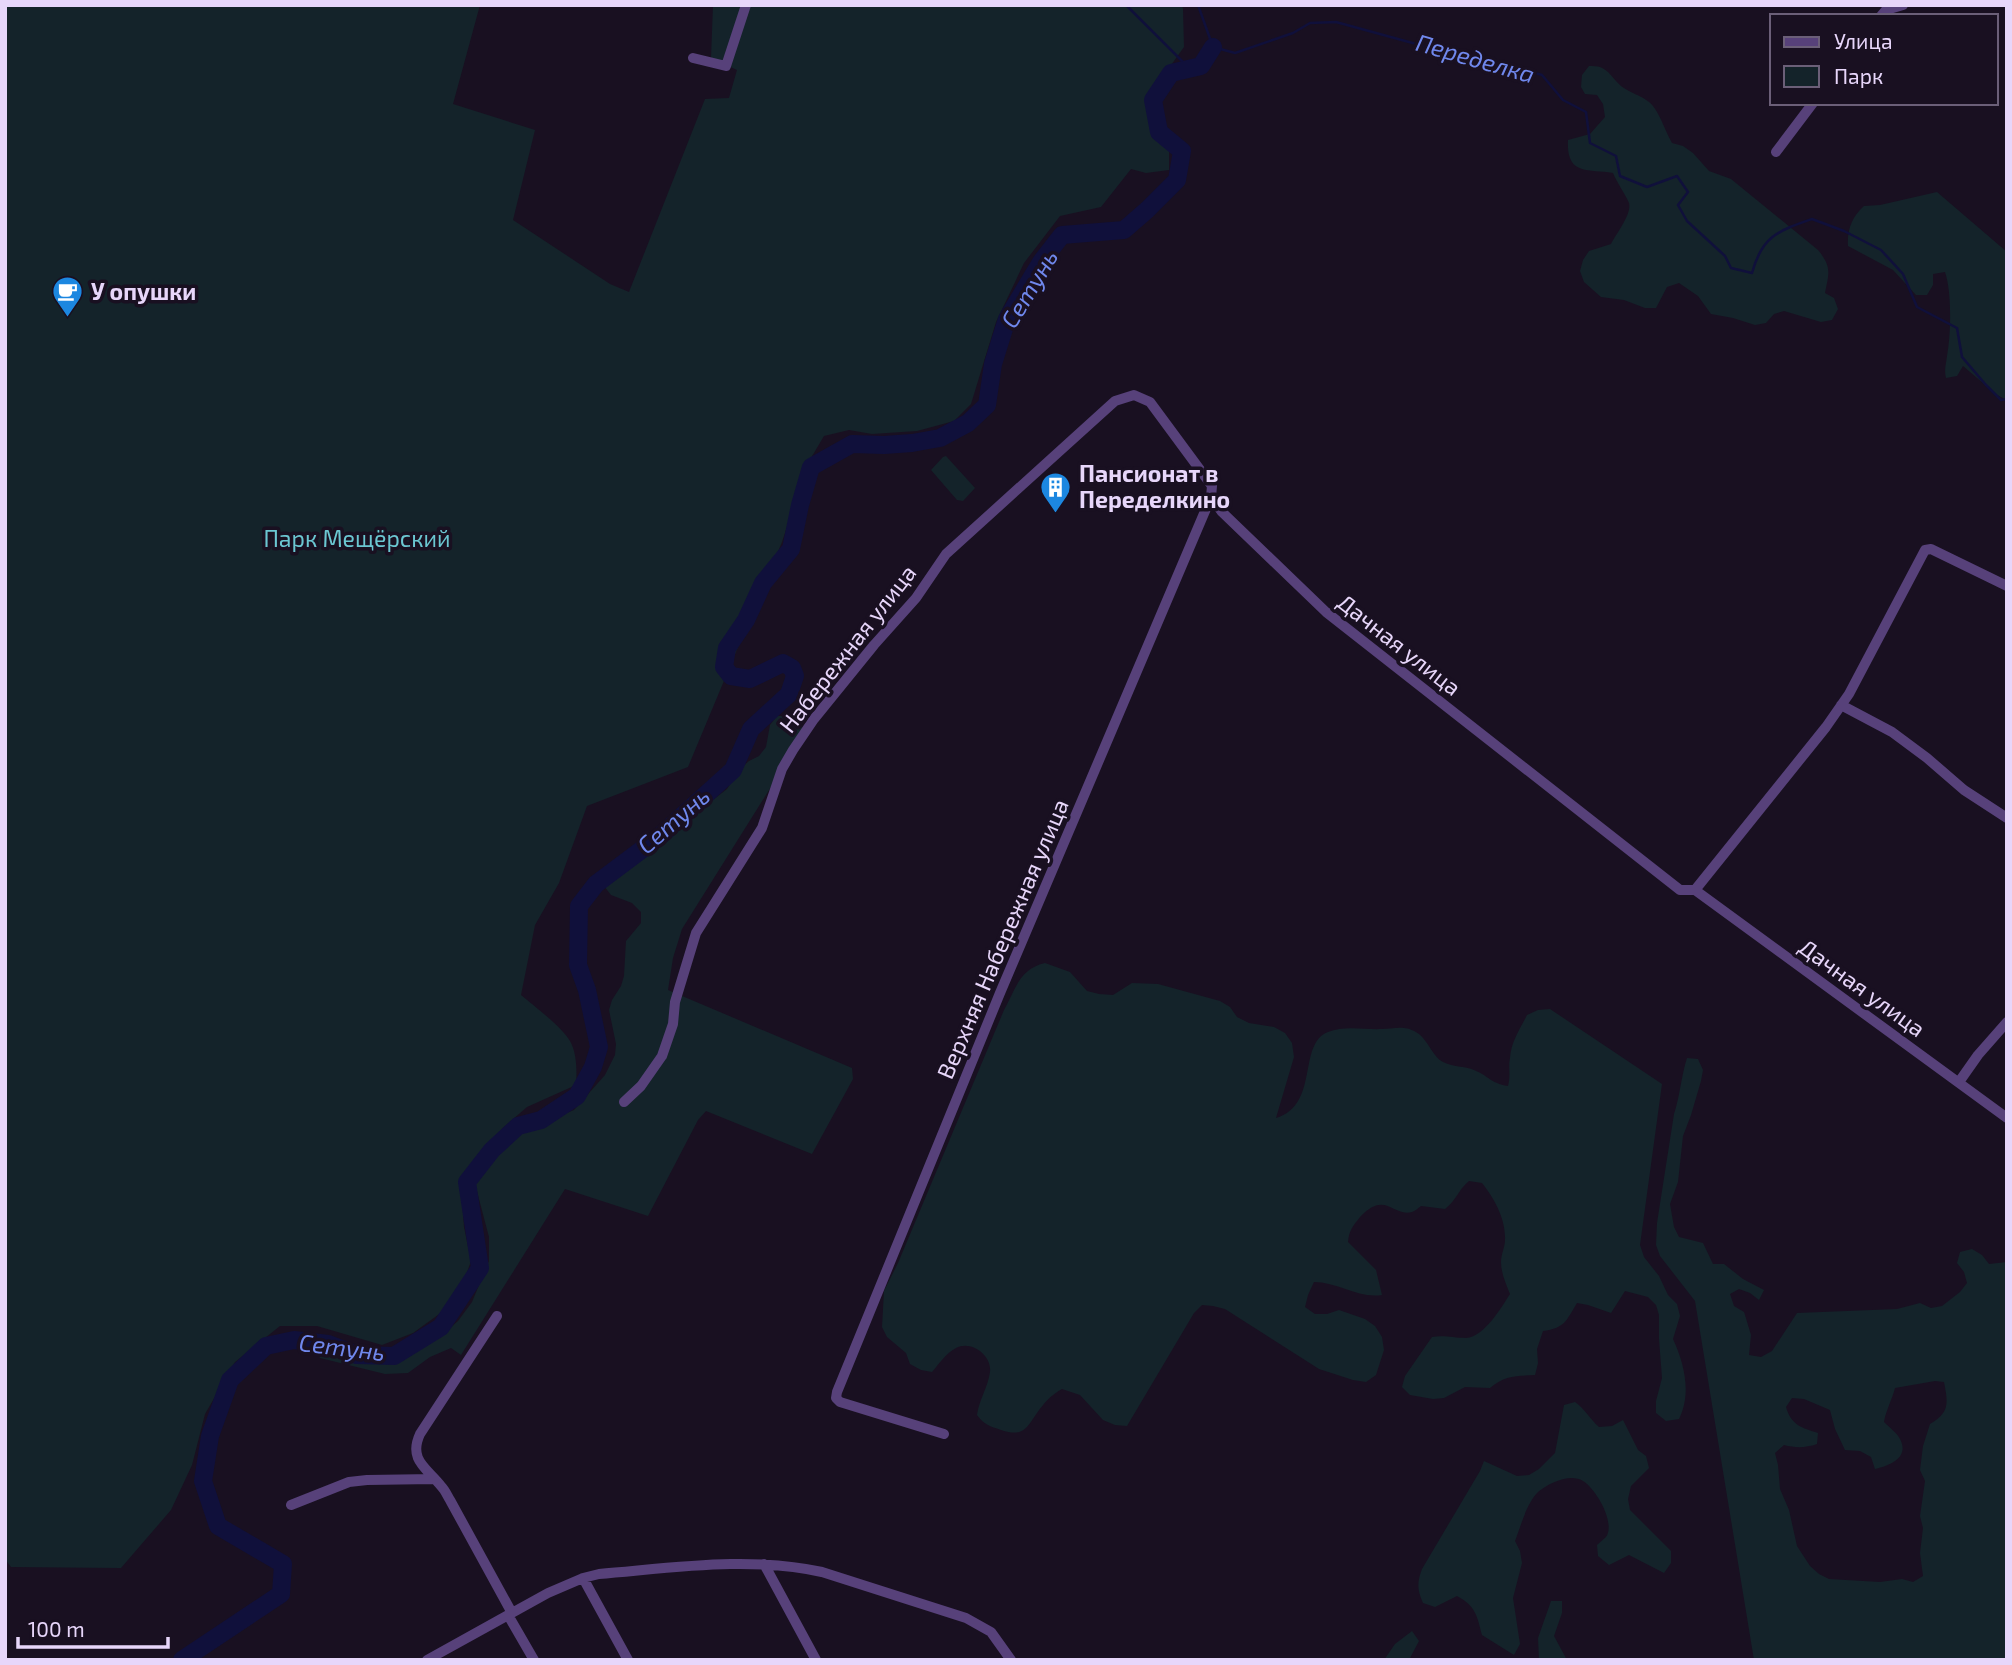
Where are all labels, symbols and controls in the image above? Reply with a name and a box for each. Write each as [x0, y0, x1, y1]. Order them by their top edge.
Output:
legend [1770, 14, 1998, 105]
water label: Переделка [1413, 27, 1538, 88]
text: Улица [1834, 28, 1893, 53]
text: Парк [1834, 63, 1883, 88]
water label: Сетунь [994, 244, 1063, 333]
cafe icon: У опушки [51, 275, 85, 319]
place label: У опушки [91, 277, 196, 305]
place label: Пансионат в Переделкино [1079, 459, 1230, 513]
building icon: Пансионат в Переделкино [1039, 470, 1073, 514]
park label: Парк Мещёрский [263, 524, 451, 552]
street label: Набережная улица [773, 559, 922, 739]
street label: Дачная улица [1332, 587, 1467, 702]
water label: Сетунь [631, 781, 715, 859]
street label: Верхняя Набережная улица [930, 794, 1075, 1083]
street label: Дачная улица [1794, 932, 1931, 1043]
water label: Сетунь [297, 1327, 387, 1366]
scale bar [18, 1606, 168, 1650]
text: 100 m [28, 1616, 85, 1641]

